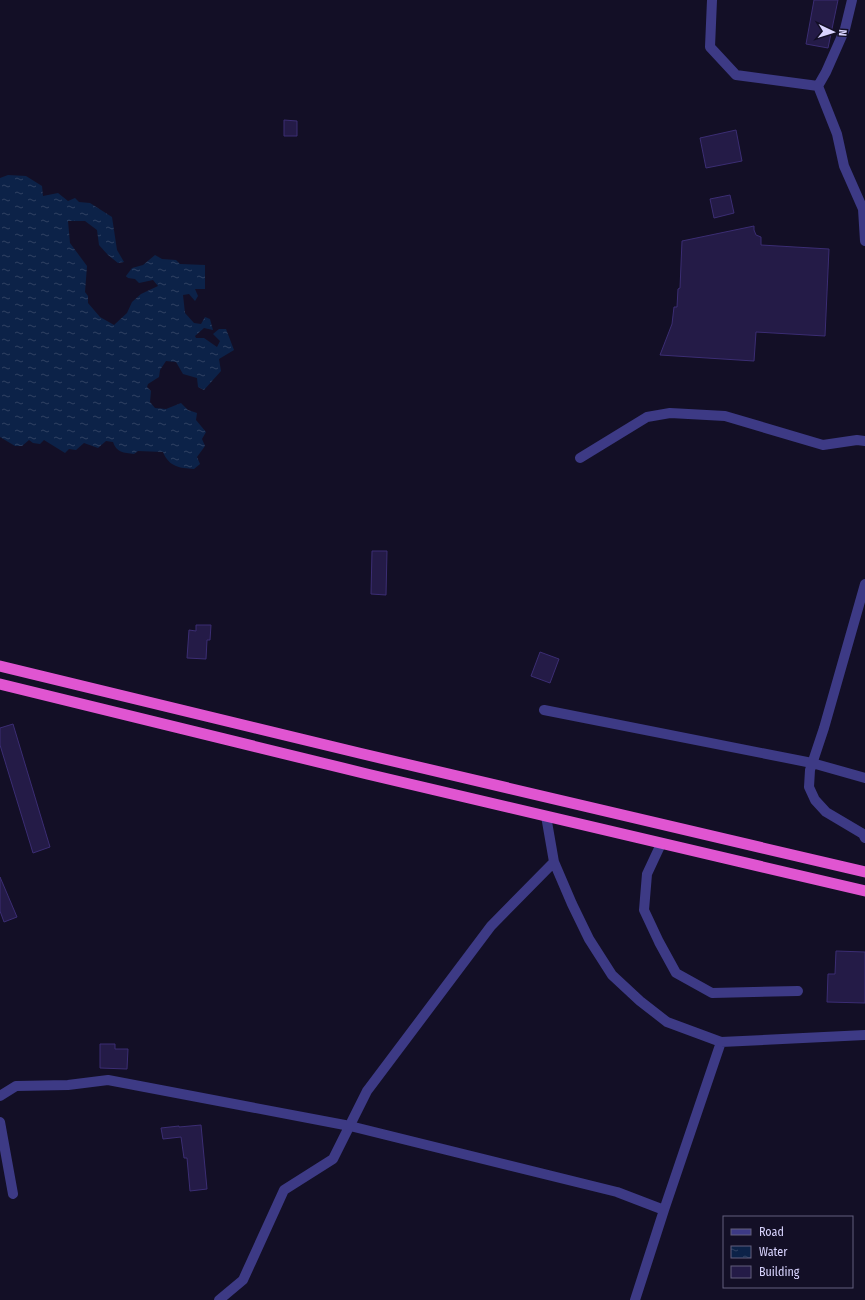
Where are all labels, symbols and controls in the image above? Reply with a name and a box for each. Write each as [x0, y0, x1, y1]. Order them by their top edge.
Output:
north arrow [813, 12, 853, 52]
text: N [836, 29, 849, 36]
legend [723, 1216, 853, 1288]
text: Road [759, 1225, 784, 1239]
text: Water [759, 1245, 788, 1259]
text: Building [759, 1265, 800, 1279]

